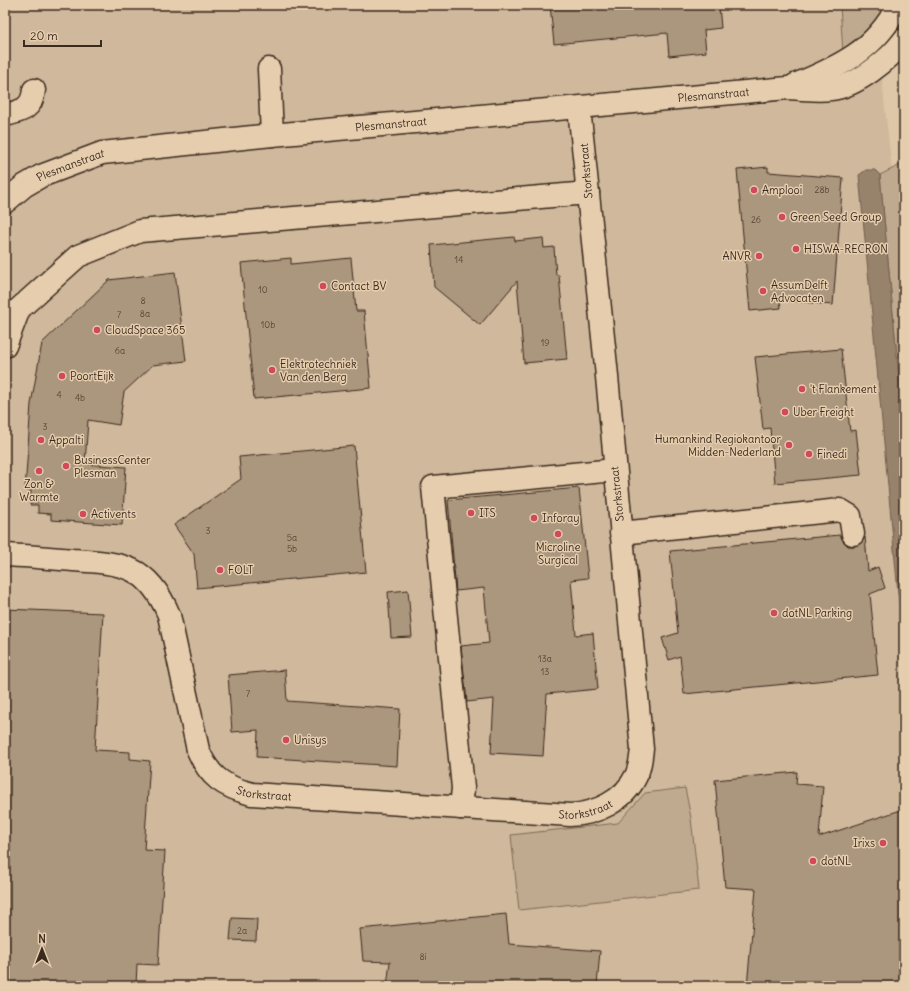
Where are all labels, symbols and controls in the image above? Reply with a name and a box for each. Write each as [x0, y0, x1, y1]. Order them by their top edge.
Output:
scale bar [24, 22, 101, 48]
text: 20 m [30, 28, 58, 43]
street label: Plesmanstraat [677, 85, 750, 105]
street label: Plesmanstraat [354, 114, 427, 134]
street label: Storkstraat [577, 143, 595, 199]
street label: Plesmanstraat [34, 146, 105, 184]
place label: Amplooi [762, 183, 802, 197]
house number: 28b [814, 184, 830, 195]
marker: Amplooi [749, 185, 759, 195]
place label: Green Seed Group [790, 210, 881, 224]
marker: Green Seed Group [777, 212, 787, 222]
house number: 26 [751, 214, 761, 225]
place label: HISWA-RECRON [804, 242, 888, 256]
marker: HISWA-RECRON [791, 244, 801, 254]
place label: ANVR [722, 249, 751, 263]
marker: ANVR [754, 251, 764, 261]
house number: 14 [455, 254, 463, 265]
place label: AssumDelft Advocaten [771, 278, 828, 305]
place label: Contact BV [331, 279, 387, 293]
marker: Contact BV [318, 281, 328, 291]
house number: 10 [258, 284, 268, 295]
marker: AssumDelft Advocaten [758, 286, 768, 296]
house number: 8 [140, 295, 146, 306]
house number: 8a [140, 308, 150, 319]
house number: 7 [117, 309, 122, 320]
house number: 10b [261, 319, 275, 330]
place label: CloudSpace 365 [105, 323, 185, 337]
marker: CloudSpace 365 [92, 325, 102, 335]
house number: 19 [541, 337, 549, 348]
house number: 6a [115, 345, 125, 356]
place label: Elektrotechniek Van den Berg [280, 357, 357, 384]
marker: Elektrotechniek Van den Berg [267, 365, 277, 375]
place label: PoortEijk [70, 369, 114, 383]
marker: PoortEijk [57, 371, 67, 381]
place label: 't Flankement [810, 382, 877, 396]
marker: 't Flankement [797, 384, 807, 394]
house number: 4 [56, 389, 62, 400]
house number: 4b [75, 392, 85, 403]
place label: Uber Freight [793, 405, 854, 419]
marker: Uber Freight [780, 407, 790, 417]
house number: 3 [42, 421, 48, 432]
place label: Humankind Regiokantoor Midden-Nederland [655, 432, 782, 459]
place label: Appalti [49, 433, 84, 447]
marker: Appalti [36, 435, 46, 445]
marker: Humankind Regiokantoor Midden-Nederland [784, 440, 794, 450]
place label: Finedi [817, 447, 847, 461]
marker: Finedi [804, 449, 814, 459]
place label: BusinessCenter Plesman [74, 453, 151, 480]
marker: BusinessCenter Plesman [61, 461, 71, 471]
marker: Zon & Warmte [34, 466, 44, 476]
street label: Storkstraat [607, 466, 627, 522]
place label: Zon & Warmte [19, 477, 59, 504]
place label: ITS [479, 506, 496, 520]
place label: Activents [91, 507, 136, 521]
marker: ITS [466, 508, 476, 518]
marker: Activents [78, 509, 88, 519]
place label: Inforay [542, 511, 580, 525]
marker: Inforay [529, 513, 539, 523]
house number: 3 [205, 525, 211, 536]
marker: Microline Surgical [553, 529, 563, 539]
house number: 5a [287, 532, 297, 543]
place label: Microline Surgical [536, 540, 580, 567]
house number: 5b [287, 543, 297, 554]
place label: FOLT [228, 563, 254, 577]
marker: FOLT [215, 565, 225, 575]
place label: dotNL Parking [782, 606, 852, 620]
marker: dotNL Parking [769, 608, 779, 618]
house number: 13a [538, 653, 552, 664]
house number: 13 [541, 666, 549, 677]
house number: 7 [246, 688, 251, 699]
place label: Unisys [294, 733, 327, 747]
marker: Unisys [281, 735, 291, 745]
street label: Storkstraat [235, 783, 292, 804]
street label: Storkstraat [558, 796, 615, 822]
place label: Irixs [853, 836, 875, 850]
marker: Irixs [878, 838, 888, 848]
place label: dotNL [821, 854, 851, 868]
marker: dotNL [808, 856, 818, 866]
house number: 2a [237, 925, 247, 936]
north arrow [22, 929, 62, 969]
text: N [38, 932, 46, 946]
house number: 8i [419, 951, 427, 962]

